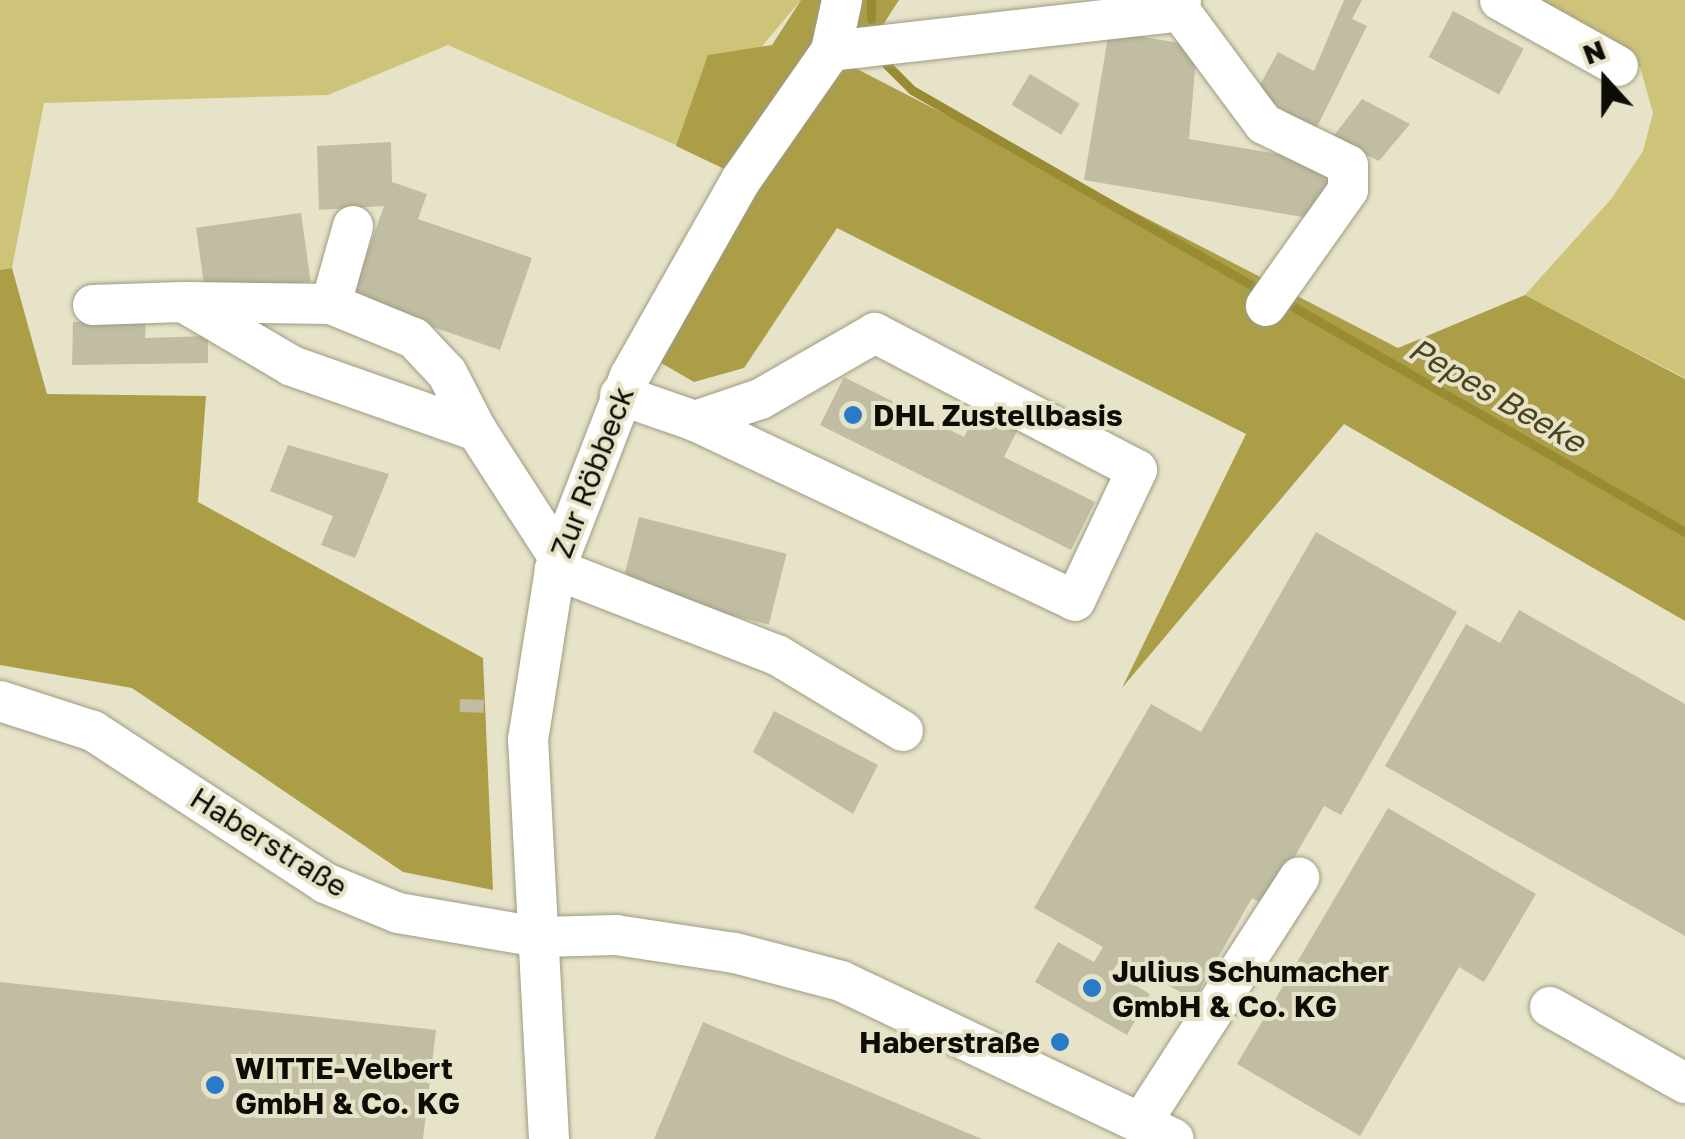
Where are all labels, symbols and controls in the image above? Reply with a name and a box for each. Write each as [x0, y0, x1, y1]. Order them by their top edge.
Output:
north arrow [1555, 30, 1655, 130]
text: N [1578, 32, 1610, 71]
water label: Pepes Beeke [1402, 329, 1592, 461]
street label: Zur Röbbeck [543, 381, 641, 563]
place label: DHL Zustellbasis [873, 397, 1123, 433]
marker: DHL Zustellbasis [842, 404, 864, 426]
street label: Haberstraße [184, 779, 354, 905]
place label: Julius Schumacher GmbH & Co. KG [1112, 953, 1389, 1024]
marker: Julius Schumacher GmbH & Co. KG [1081, 977, 1103, 999]
place label: Haberstraße [859, 1024, 1040, 1060]
marker: Haberstraße [1049, 1031, 1071, 1053]
place label: WITTE-Velbert GmbH & Co. KG [235, 1050, 460, 1120]
marker: WITTE-Velbert GmbH & Co. KG [204, 1074, 226, 1096]

